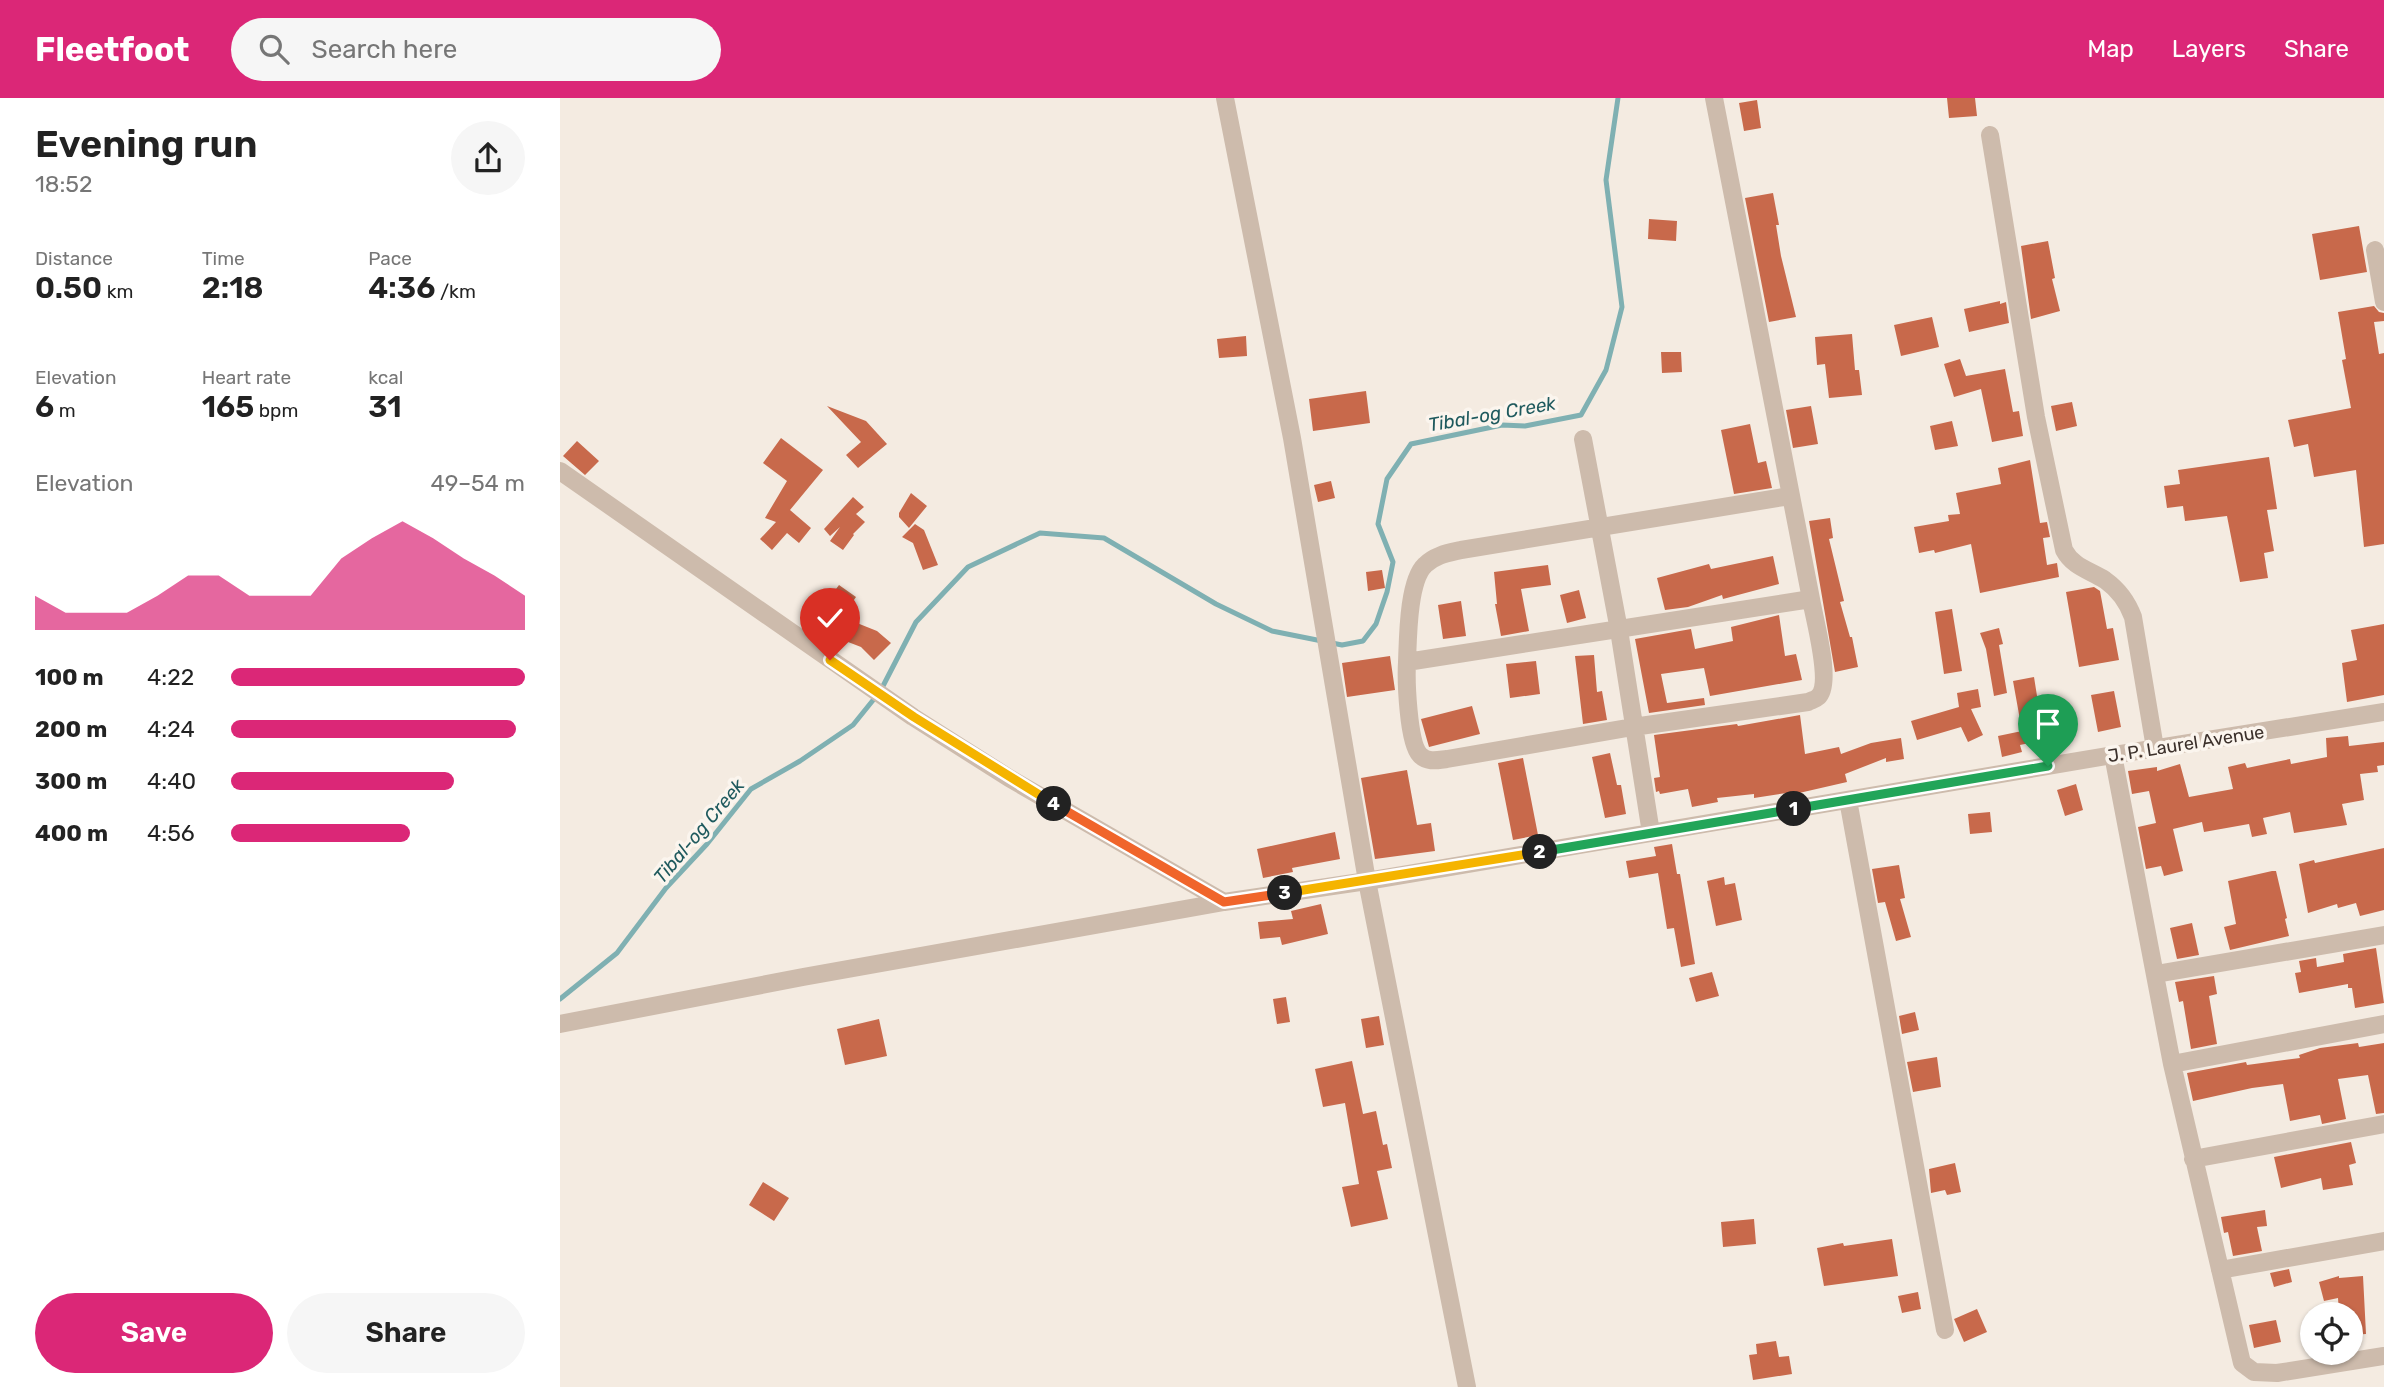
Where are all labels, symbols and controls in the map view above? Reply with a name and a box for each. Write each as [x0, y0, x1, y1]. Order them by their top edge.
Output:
search box [231, 18, 721, 81]
text: Fleetfoot [35, 30, 189, 69]
icon: search [255, 30, 293, 68]
text: Search here [311, 34, 457, 65]
text: Map [2087, 35, 2134, 63]
text: Layers [2172, 35, 2246, 63]
text: Share [2284, 35, 2349, 63]
text: Evening run [35, 121, 258, 167]
button: share [451, 121, 525, 195]
text: 18:52 [35, 170, 93, 198]
text: Distance [35, 247, 113, 270]
text: Time [202, 247, 245, 270]
text: Pace [368, 247, 412, 270]
text: 0.50 [35, 270, 102, 306]
text: 2:18 [202, 270, 264, 306]
text: 4:36 [368, 270, 435, 306]
text: km [102, 280, 133, 303]
text: /km [435, 280, 476, 303]
text: Elevation [35, 366, 116, 389]
text: Heart rate [202, 366, 291, 389]
text: kcal [368, 366, 403, 389]
text: 6 [35, 389, 54, 425]
text: 165 [202, 389, 254, 425]
text: 31 [368, 389, 402, 425]
water label: Tibal-og Creek [1426, 391, 1558, 437]
text: m [54, 399, 76, 422]
text: bpm [254, 399, 298, 422]
text: Elevation [35, 469, 134, 497]
text: 49–54 m [431, 469, 525, 497]
pin [800, 588, 860, 660]
icon: check [811, 599, 849, 637]
text: 100 m [35, 663, 104, 691]
text: 4:22 [147, 663, 194, 691]
pin [2018, 694, 2078, 766]
icon: arrive [2029, 705, 2067, 743]
text: 200 m [35, 715, 107, 743]
text: 4:24 [147, 715, 195, 743]
street label: J. P. Laurel Avenue [2106, 721, 2266, 767]
text: 300 m [35, 767, 107, 795]
text: 4:40 [147, 767, 196, 795]
water label: Tibal-og Creek [649, 774, 749, 888]
pin: 4 [1036, 786, 1072, 822]
text: 4 [1047, 792, 1060, 815]
pin: 1 [1776, 792, 1812, 826]
text: 1 [1789, 797, 1798, 820]
text: 400 m [35, 819, 108, 847]
text: 4:56 [147, 819, 195, 847]
pin: 2 [1522, 834, 1558, 870]
text: 2 [1533, 840, 1546, 863]
pin: 3 [1268, 876, 1302, 910]
text: 3 [1278, 881, 1291, 904]
button: Save [35, 1293, 273, 1373]
button: Share [287, 1293, 525, 1373]
map controls [2300, 1302, 2363, 1365]
button: locate [2300, 1302, 2363, 1365]

